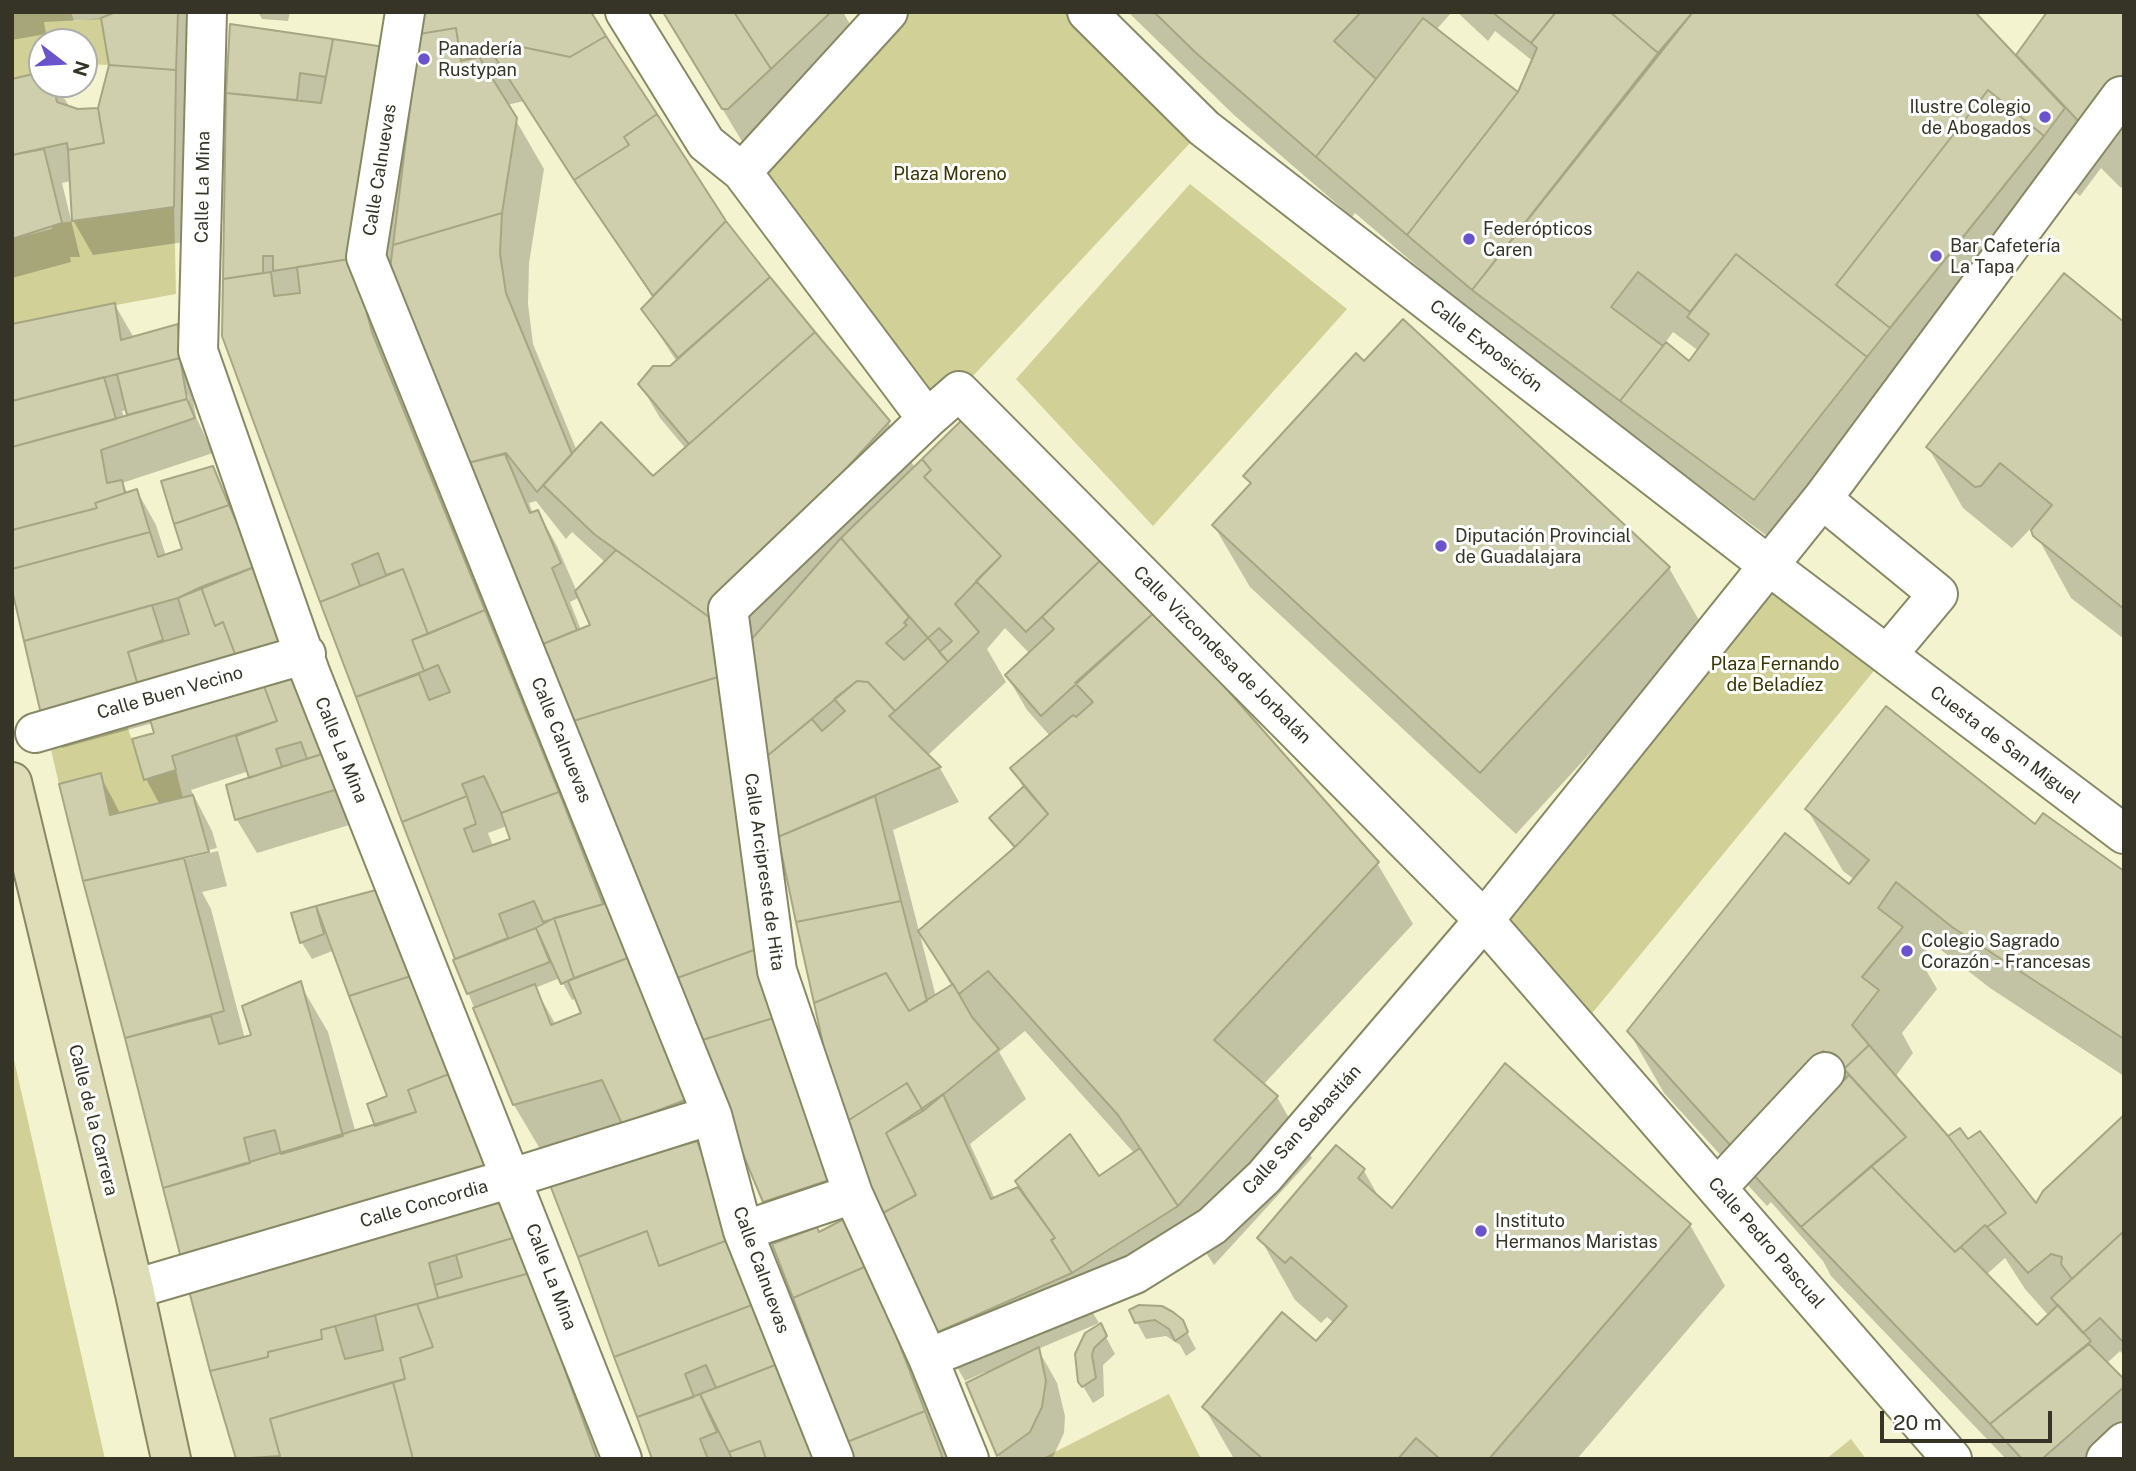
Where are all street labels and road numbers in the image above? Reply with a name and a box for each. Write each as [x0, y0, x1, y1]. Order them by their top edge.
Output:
street label: Calle Calnuevas [359, 103, 401, 237]
street label: Calle La Mina [191, 131, 215, 243]
street label: Calle Exposición [1425, 295, 1547, 397]
street label: Calle Vizcondesa de Jorbalán [1129, 562, 1315, 748]
street label: Calle Buen Vecino [95, 662, 245, 724]
street label: Calle Calnuevas [526, 674, 596, 806]
street label: Cuesta de San Miguel [1926, 681, 2084, 809]
street label: Calle La Mina [310, 694, 372, 806]
street label: Calle Arcipreste de Hita [739, 772, 789, 972]
street label: Calle de la Carrera [64, 1042, 122, 1198]
street label: Calle San Sebastián [1238, 1061, 1366, 1199]
street label: Calle Pedro Pascual [1703, 1173, 1829, 1313]
street label: Calle Concordia [358, 1175, 490, 1233]
street label: Calle Calnuevas [728, 1204, 794, 1336]
street label: Calle La Mina [521, 1221, 581, 1333]

